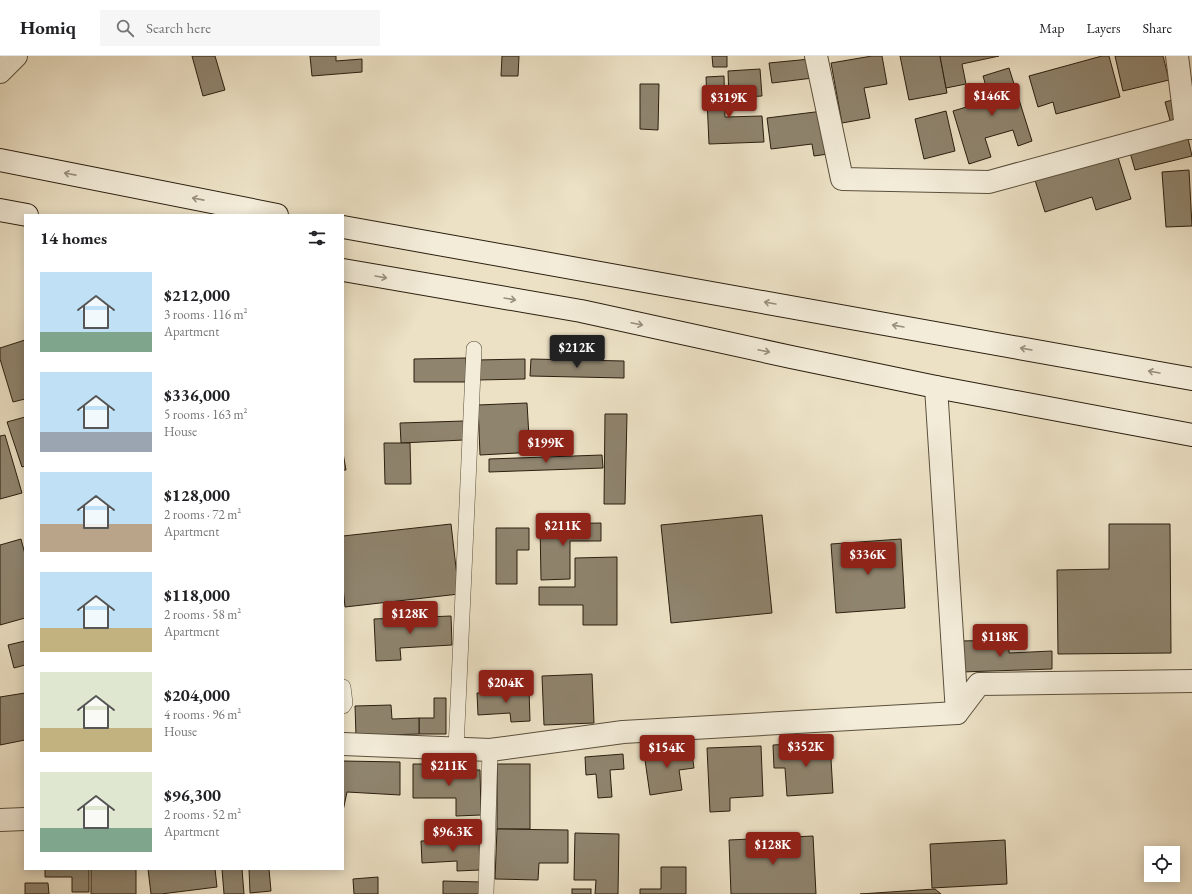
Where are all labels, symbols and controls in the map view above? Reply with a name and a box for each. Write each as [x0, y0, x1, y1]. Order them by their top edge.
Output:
search box [100, 10, 380, 46]
text: Homiq [20, 15, 76, 40]
icon: search [114, 17, 136, 39]
text: Search here [146, 18, 211, 37]
text: Map [1039, 19, 1064, 37]
text: Layers [1086, 19, 1121, 37]
text: Share [1143, 19, 1172, 37]
pin: $146K [964, 83, 1020, 117]
pin: $319K [701, 85, 757, 119]
text: $146K [974, 87, 1010, 104]
text: $319K [711, 89, 747, 106]
one-way arrow [64, 169, 77, 177]
one-way arrow [192, 195, 205, 203]
text: 14 homes [40, 227, 107, 249]
icon: filters [306, 227, 328, 249]
one-way arrow [375, 273, 388, 281]
text: $212,000 [164, 284, 230, 306]
icon: home [72, 288, 120, 336]
one-way arrow [503, 295, 516, 303]
one-way arrow [764, 299, 777, 307]
text: 3 rooms · 116 m² [164, 306, 248, 323]
one-way arrow [630, 320, 643, 328]
one-way arrow [892, 322, 905, 330]
text: Apartment [164, 323, 219, 340]
pin: $212K [549, 335, 605, 369]
text: $212K [559, 339, 595, 356]
one-way arrow [1020, 345, 1033, 353]
one-way arrow [757, 348, 770, 356]
one-way arrow [1147, 368, 1160, 376]
text: $336,000 [164, 384, 230, 406]
icon: home [72, 388, 120, 436]
text: 5 rooms · 163 m² [164, 406, 248, 423]
text: House [164, 423, 197, 440]
pin: $199K [518, 430, 574, 464]
text: $199K [528, 434, 564, 451]
text: $128,000 [164, 484, 230, 506]
icon: home [72, 488, 120, 536]
text: 2 rooms · 72 m² [164, 506, 241, 523]
pin: $211K [535, 513, 591, 547]
text: $211K [545, 517, 581, 534]
text: Apartment [164, 523, 219, 540]
pin: $336K [840, 542, 896, 576]
text: $336K [850, 546, 886, 563]
text: $118,000 [164, 584, 230, 606]
icon: home [72, 588, 120, 636]
pin: $128K [382, 601, 438, 635]
text: $128K [392, 605, 428, 622]
text: 2 rooms · 58 m² [164, 606, 241, 623]
text: Apartment [164, 623, 219, 640]
pin: $118K [972, 624, 1028, 658]
text: $118K [982, 628, 1018, 645]
pin: $204K [478, 670, 534, 704]
text: $204K [488, 674, 524, 691]
text: $204,000 [164, 684, 230, 706]
icon: home [72, 688, 120, 736]
text: 4 rooms · 96 m² [164, 706, 241, 723]
text: House [164, 723, 197, 740]
pin: $352K [778, 734, 834, 768]
pin: $154K [639, 735, 695, 769]
text: $352K [788, 738, 824, 755]
text: $154K [649, 739, 685, 756]
pin: $211K [421, 753, 477, 787]
text: $211K [431, 757, 467, 774]
text: $96,300 [164, 784, 221, 806]
icon: home [72, 788, 120, 836]
text: 2 rooms · 52 m² [164, 806, 241, 823]
pin: $96.3K [420, 819, 486, 853]
text: Apartment [164, 823, 219, 840]
text: $96.3K [433, 823, 473, 840]
pin: $128K [745, 832, 801, 866]
text: $128K [755, 836, 791, 853]
map controls [1144, 846, 1180, 882]
button: locate [1144, 846, 1180, 882]

